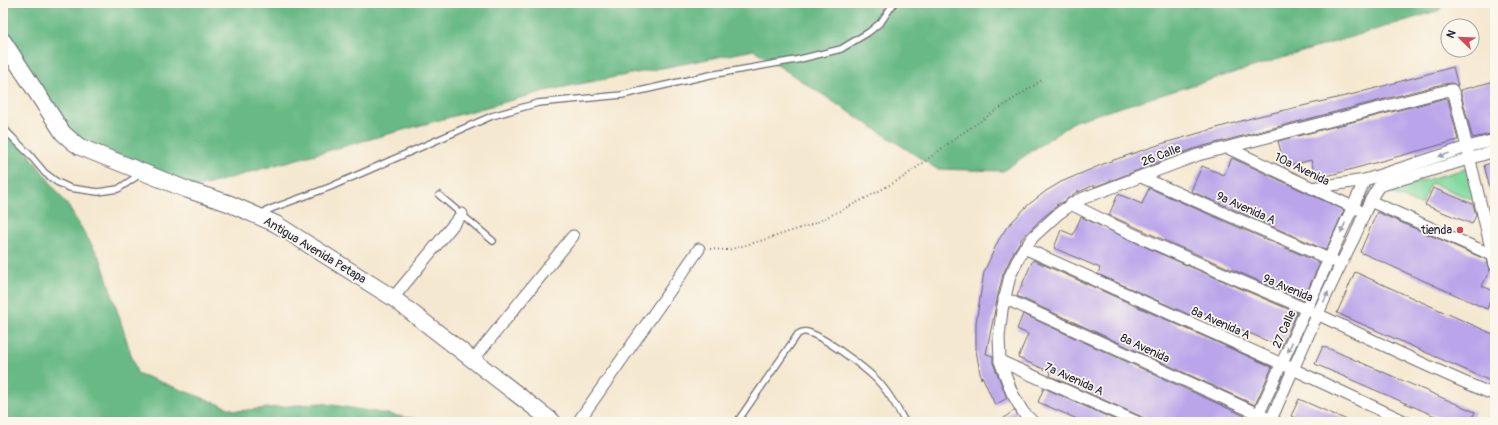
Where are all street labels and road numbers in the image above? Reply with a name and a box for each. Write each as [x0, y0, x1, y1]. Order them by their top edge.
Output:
street label: 26 Calle [1139, 141, 1183, 170]
street label: 10a Avenida [1272, 150, 1332, 189]
street label: 9a Avenida A [1214, 189, 1278, 228]
street label: Antigua Avenida Petapa [261, 214, 369, 287]
street label: 9a Avenida [1261, 271, 1315, 306]
street label: 8a Avenida A [1189, 304, 1253, 343]
street label: 27 Calle [1269, 308, 1300, 351]
street label: 8a Avenida [1118, 331, 1172, 367]
street label: 7a Avenida A [1042, 360, 1106, 399]

